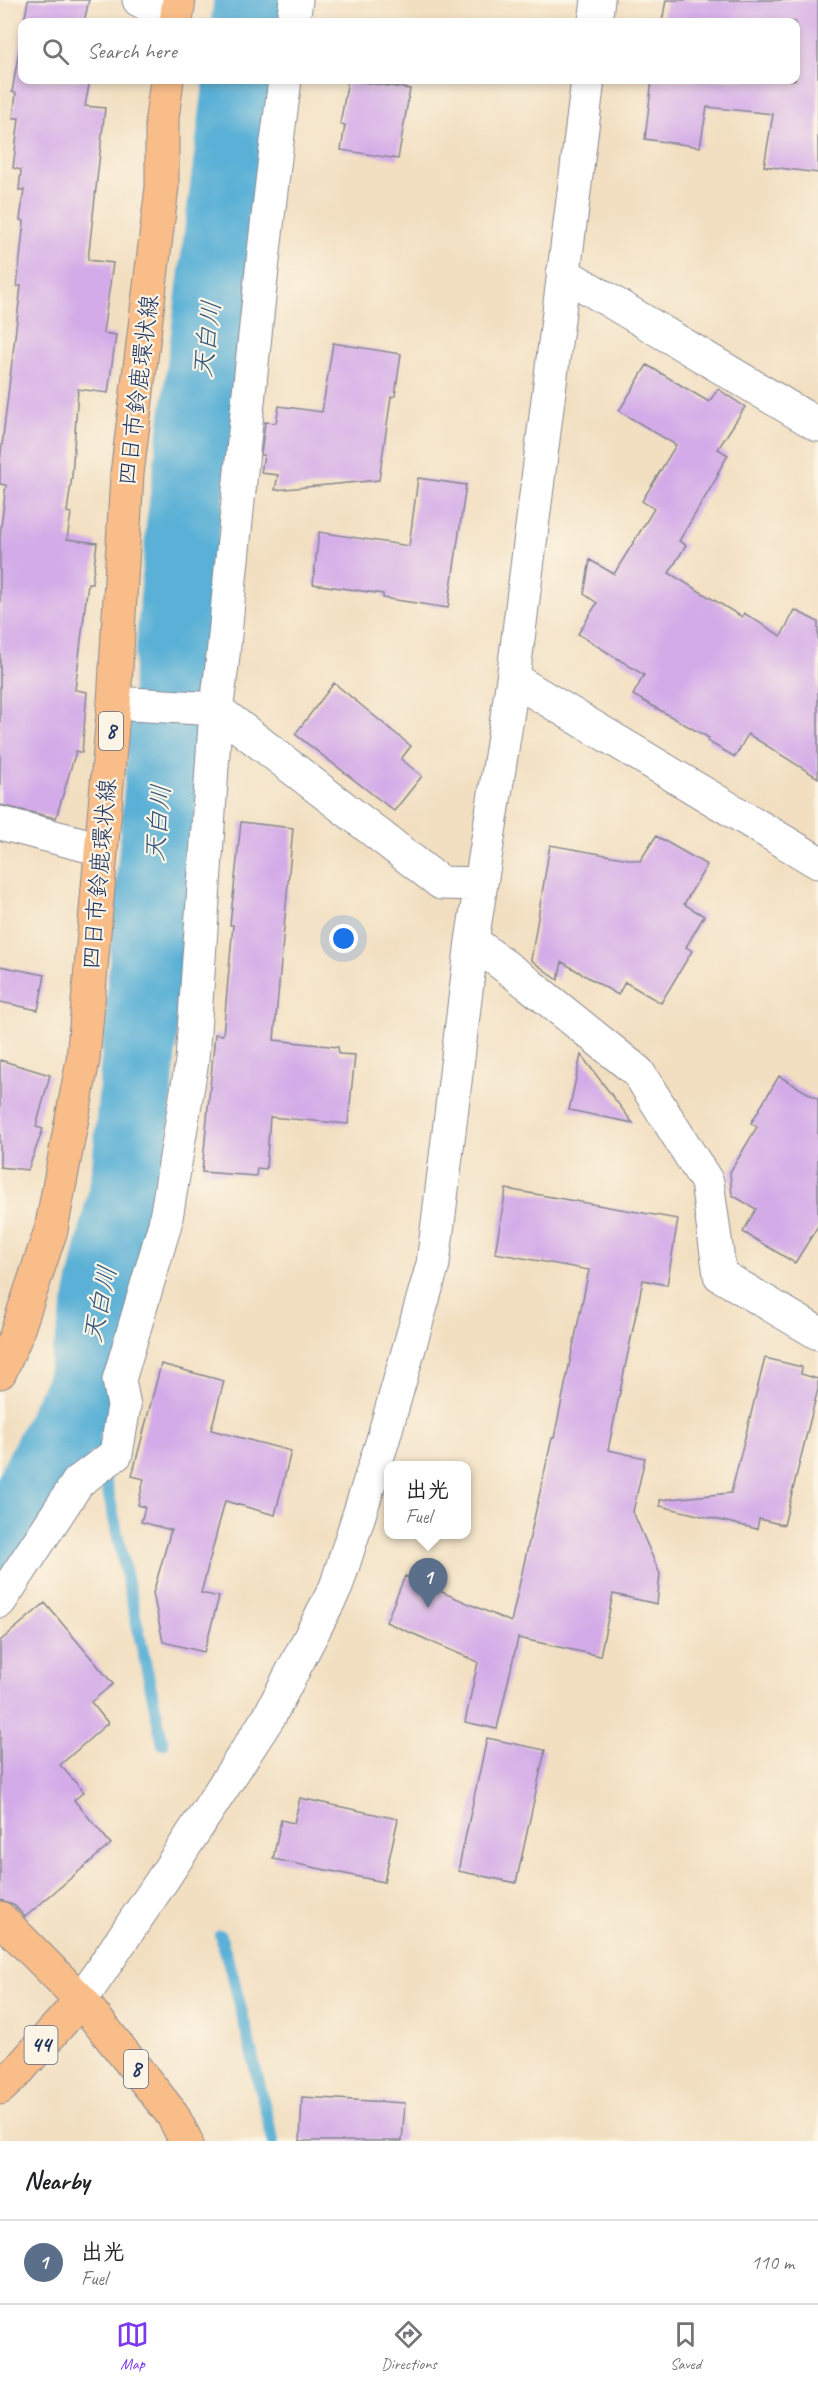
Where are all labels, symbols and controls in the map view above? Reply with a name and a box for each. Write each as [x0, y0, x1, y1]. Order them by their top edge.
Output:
search box [18, 18, 800, 84]
icon: search [39, 35, 72, 68]
text: Search here [87, 37, 177, 65]
street label: 四日市鈴鹿環状線 [111, 293, 165, 487]
water label: 天白川 [186, 298, 228, 380]
road number: 8 [99, 712, 123, 750]
street label: 四日市鈴鹿環状線 [76, 777, 122, 971]
water label: 天白川 [138, 783, 178, 863]
your location [329, 924, 358, 953]
water label: 天白川 [76, 1262, 124, 1346]
popup [384, 1461, 471, 1539]
text: 出光 [405, 1476, 450, 1504]
text: Fuel [405, 1504, 432, 1529]
pin: 1 [408, 1558, 448, 1608]
road number: 44 [24, 2026, 57, 2064]
road number: 8 [124, 2050, 148, 2088]
text: Nearby [24, 2164, 89, 2197]
text: 出光 [81, 2238, 125, 2266]
text: 1 [39, 2250, 48, 2275]
text: 110 m [751, 2250, 794, 2275]
text: Fuel [81, 2266, 107, 2291]
tab: Map [116, 2318, 149, 2374]
tab: Directions [381, 2318, 437, 2374]
tab: Saved [669, 2318, 702, 2374]

